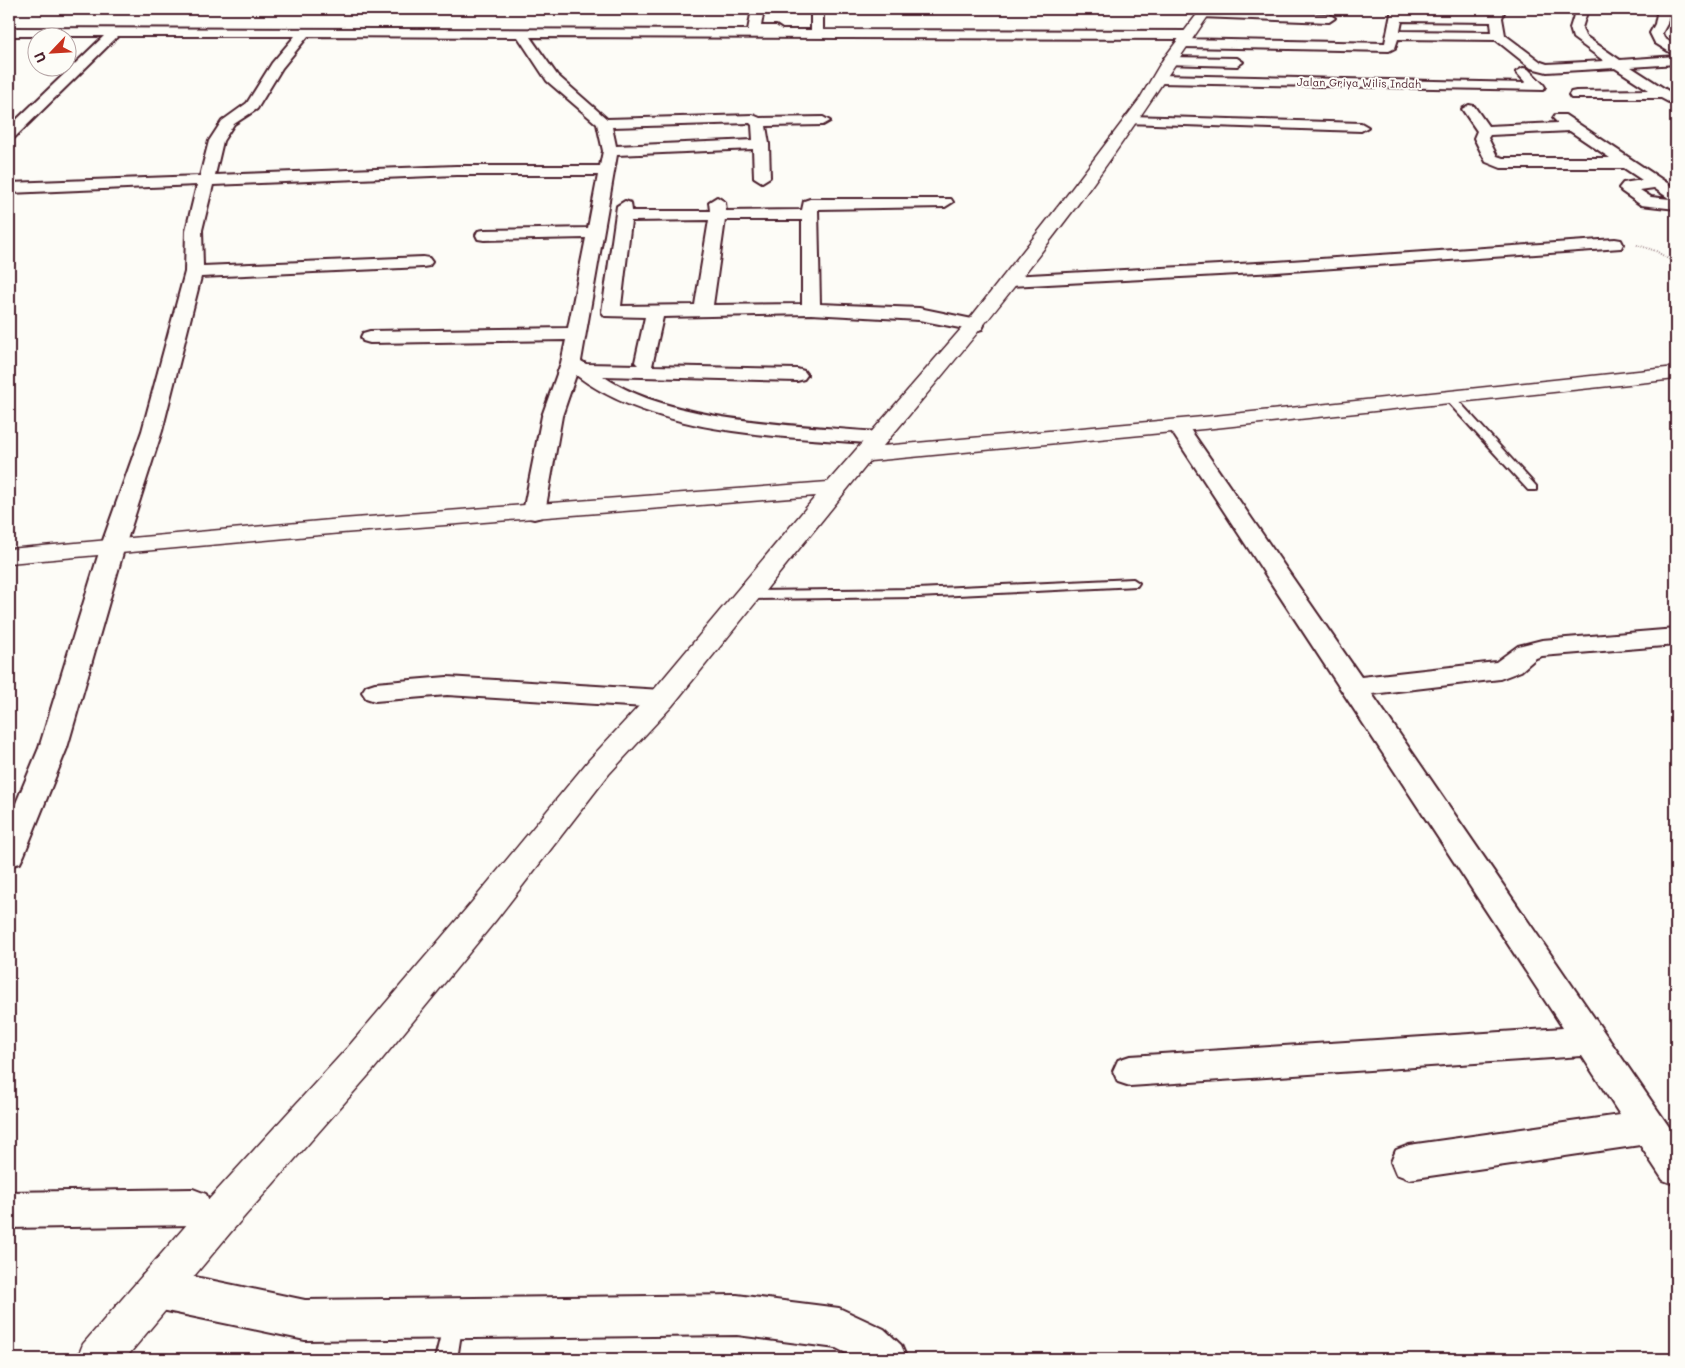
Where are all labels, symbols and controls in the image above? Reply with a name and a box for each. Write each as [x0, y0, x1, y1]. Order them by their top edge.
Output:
north arrow [28, 28, 78, 78]
text: U [29, 49, 50, 66]
street label: Jalan Griya Wilis Indah [1297, 74, 1421, 91]

